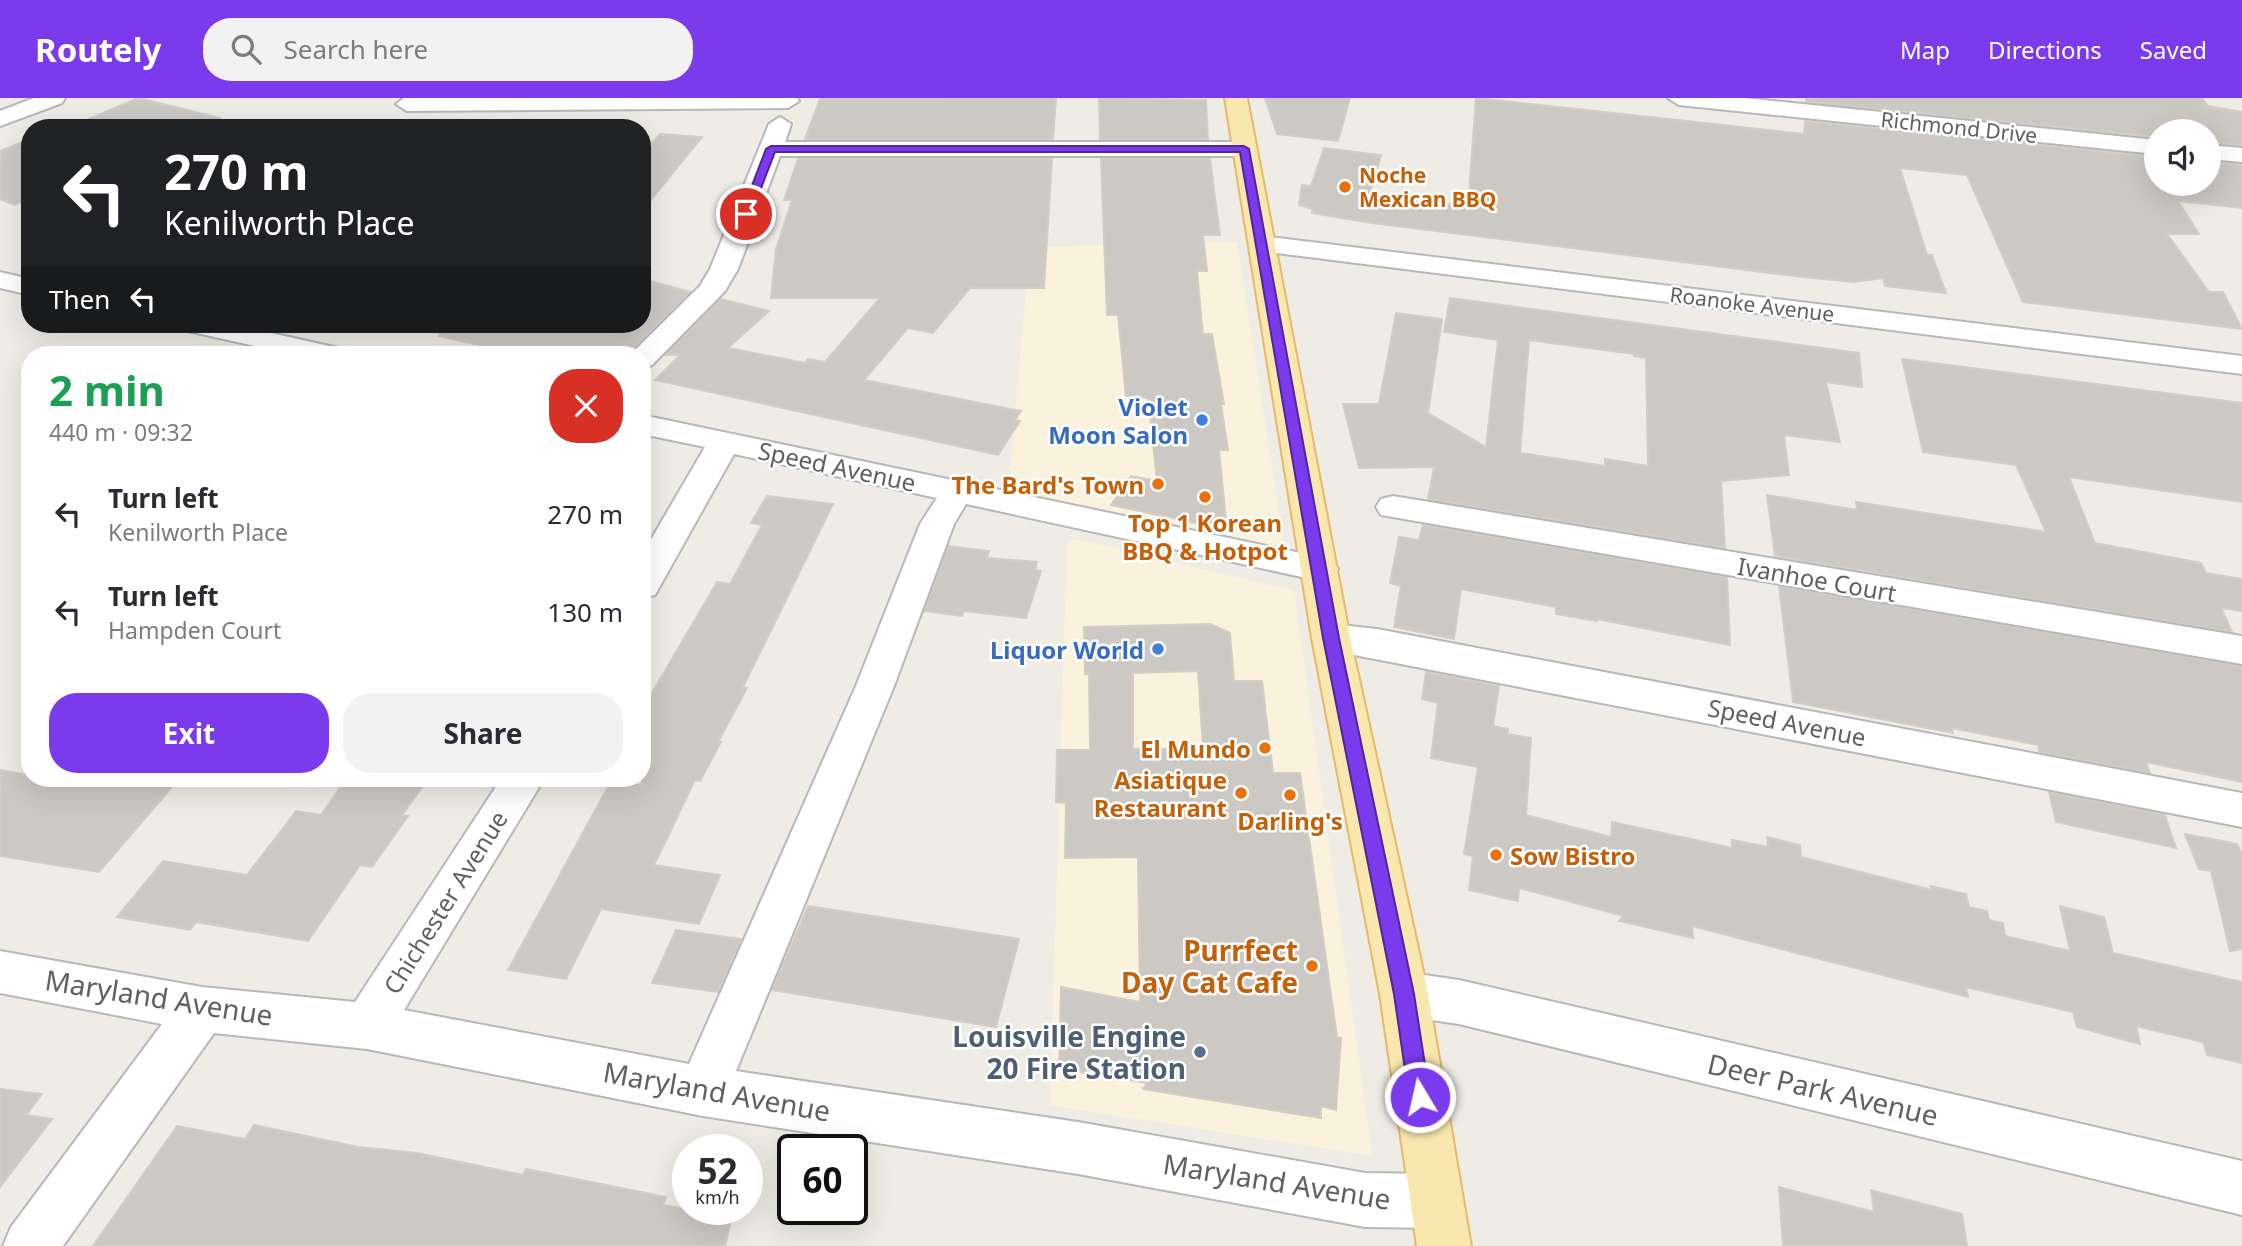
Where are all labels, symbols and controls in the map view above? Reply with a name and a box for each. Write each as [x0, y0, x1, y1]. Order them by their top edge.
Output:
search box [203, 18, 693, 81]
text: Routely [35, 27, 161, 72]
icon: search [227, 30, 265, 68]
text: Search here [283, 31, 428, 67]
text: Map [1900, 33, 1950, 66]
text: Directions [1988, 33, 2102, 66]
text: Saved [2140, 33, 2207, 66]
street label: Richmond Drive [1879, 105, 2039, 149]
map controls [2144, 119, 2221, 196]
button: sound [2144, 119, 2221, 196]
text: 270 m [164, 138, 309, 204]
icon: left [49, 147, 140, 238]
place label: Noche Mexican BBQ [1359, 161, 1496, 213]
marker: Noche Mexican BBQ [1337, 179, 1353, 195]
pin [716, 184, 776, 244]
icon: arrive [727, 195, 765, 233]
text: Kenilworth Place [164, 201, 415, 244]
icon: left [124, 280, 162, 318]
street label: Roanoke Avenue [1668, 280, 1836, 328]
text: Then [49, 281, 110, 317]
text: 2 min [49, 361, 165, 418]
button: close [549, 369, 623, 443]
place label: Violet Moon Salon [1048, 390, 1188, 451]
marker: Violet Moon Salon [1194, 412, 1210, 428]
text: 440 m · 09:32 [49, 416, 193, 448]
street label: Speed Avenue [755, 433, 919, 499]
place label: The Bard's Town [951, 468, 1144, 501]
marker: The Bard's Town [1150, 476, 1166, 492]
text: Turn left [108, 480, 219, 516]
marker: Top 1 Korean BBQ & Hotpot [1197, 489, 1213, 505]
icon: left [49, 495, 87, 533]
text: 270 m [547, 496, 623, 532]
place label: Top 1 Korean BBQ & Hotpot [1122, 506, 1288, 567]
text: Kenilworth Place [108, 516, 288, 548]
street label: Ivanhoe Court [1735, 549, 1899, 609]
text: Turn left [108, 578, 219, 614]
icon: left [49, 593, 87, 631]
text: 130 m [547, 594, 623, 630]
text: Hampden Court [108, 614, 281, 646]
place label: Liquor World [990, 633, 1144, 666]
marker: Liquor World [1150, 641, 1166, 657]
street label: Speed Avenue [1705, 691, 1869, 753]
button: Exit [49, 693, 329, 773]
button: Share [343, 693, 623, 773]
place label: El Mundo [1140, 732, 1251, 765]
marker: El Mundo [1257, 740, 1273, 756]
place label: Asiatique Restaurant [1094, 763, 1227, 824]
marker: Asiatique Restaurant [1233, 785, 1249, 801]
marker: Darling's [1282, 787, 1298, 803]
street label: Chichester Avenue [375, 804, 515, 1000]
place label: Darling's [1237, 804, 1343, 837]
place label: Sow Bistro [1510, 839, 1635, 872]
marker: Sow Bistro [1488, 847, 1504, 863]
place label: Purrfect Day Cat Cafe [1121, 931, 1298, 1001]
marker: Purrfect Day Cat Cafe [1304, 958, 1320, 974]
street label: Maryland Avenue [42, 960, 276, 1034]
place label: Louisville Engine 20 Fire Station [952, 1017, 1186, 1087]
marker: Louisville Engine 20 Fire Station [1192, 1044, 1208, 1060]
street label: Deer Park Avenue [1704, 1044, 1942, 1134]
street label: Maryland Avenue [600, 1052, 834, 1130]
position arrow [1383, 1060, 1457, 1134]
speed limit sign: 60 [777, 1134, 868, 1225]
street label: Maryland Avenue [1160, 1144, 1394, 1218]
text: 52 [697, 1147, 738, 1194]
text: km/h [695, 1185, 740, 1209]

